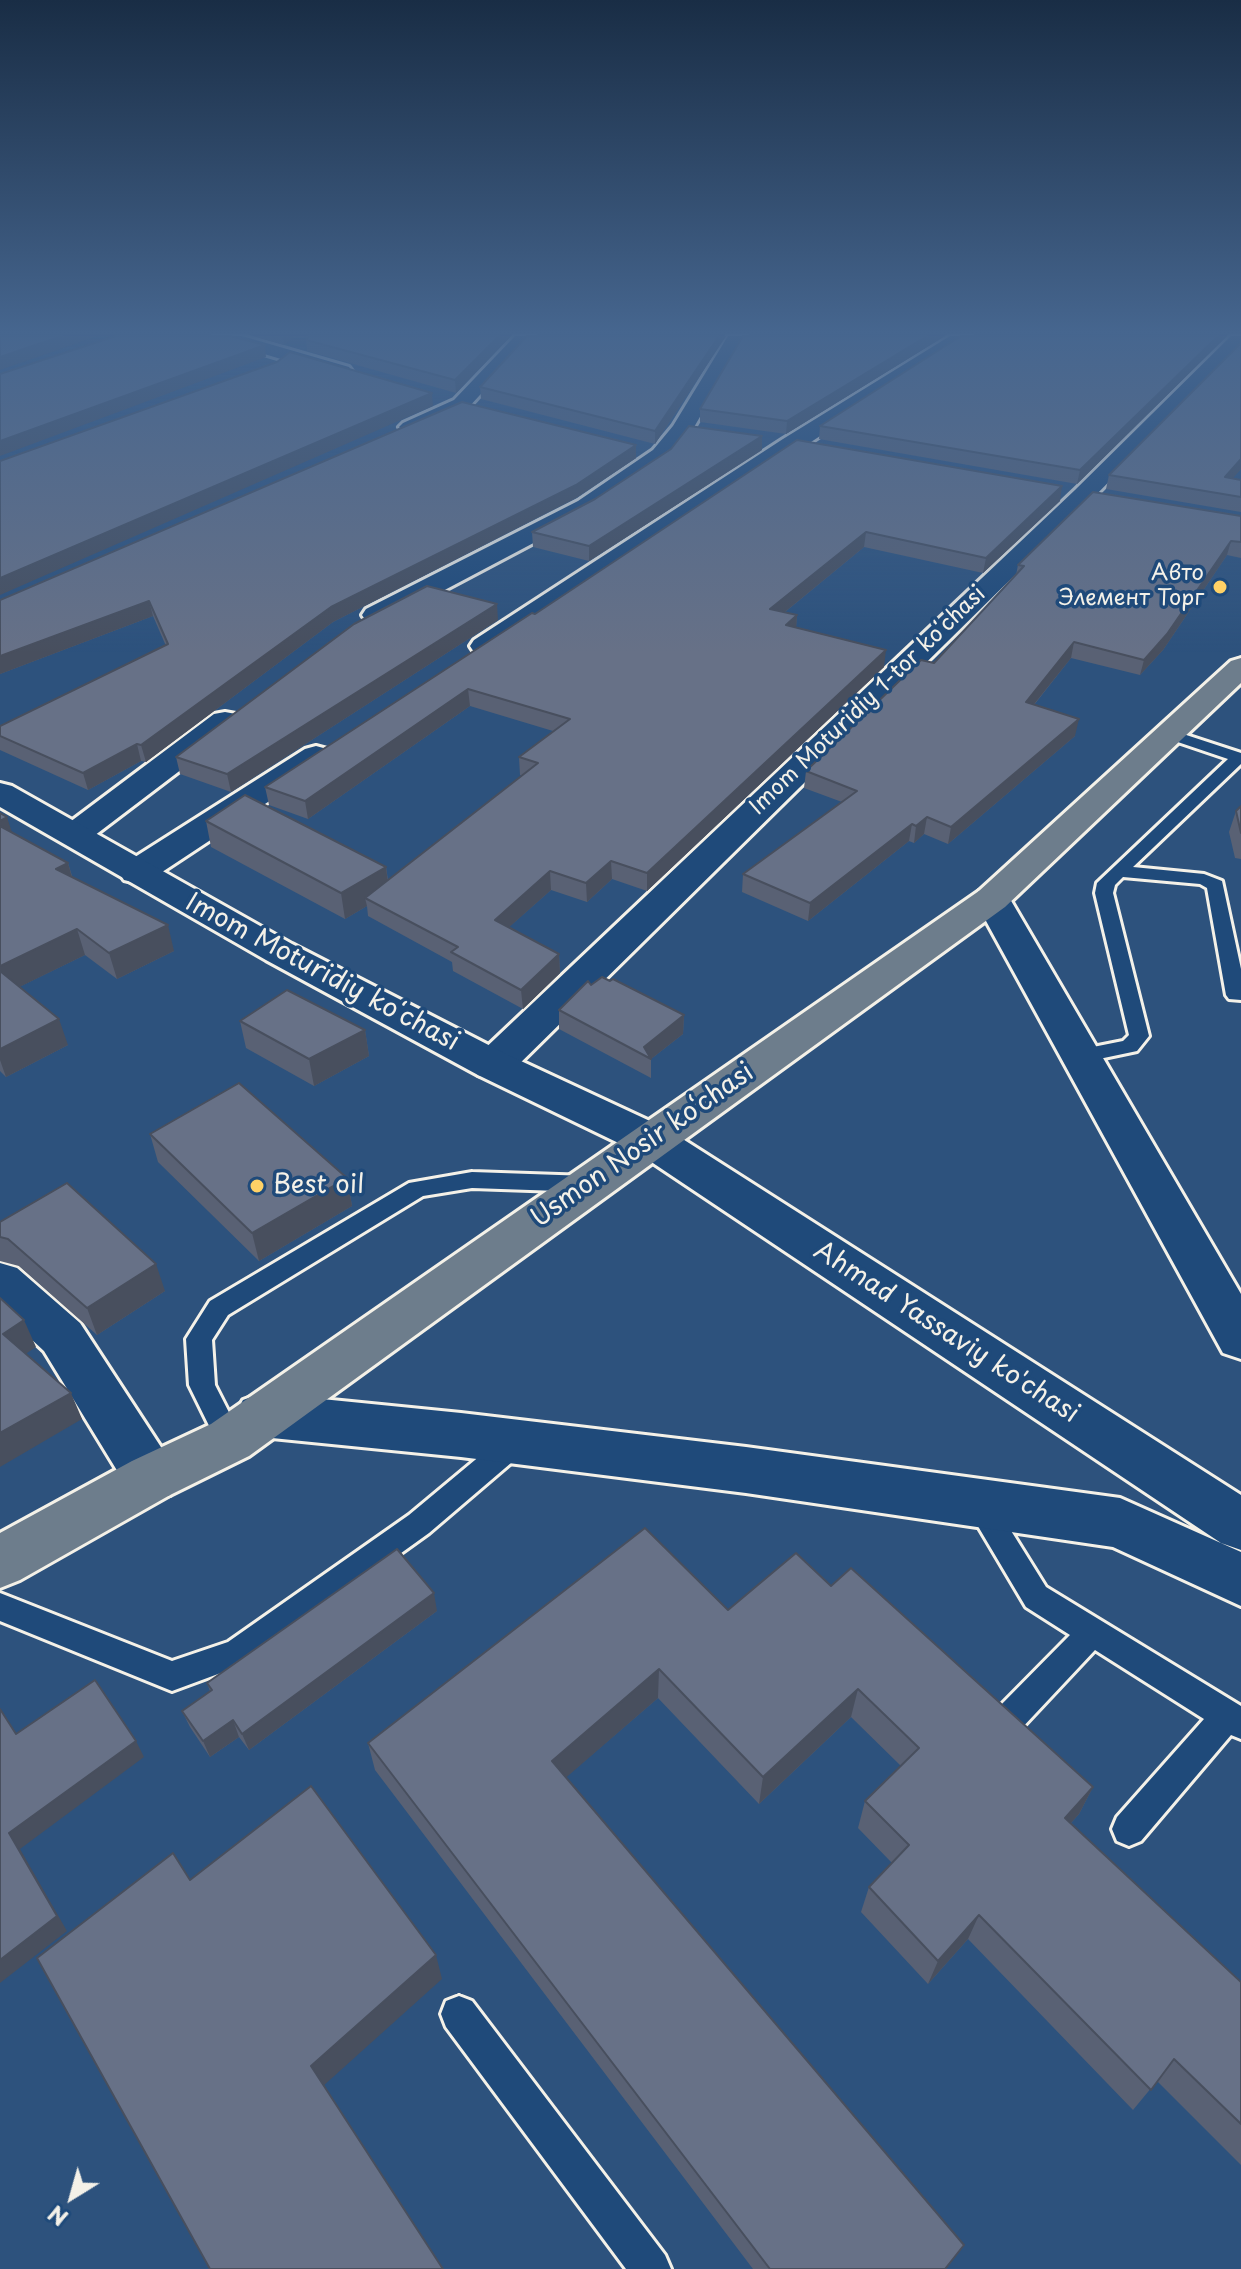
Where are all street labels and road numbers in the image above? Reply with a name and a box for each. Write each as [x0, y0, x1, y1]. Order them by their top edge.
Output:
street label: Imom Moturidiy 1-tor koʻchasi [745, 581, 991, 821]
street label: Imom Moturidiy koʻchasi [180, 887, 464, 1059]
street label: Usmon Nosir ko‘chasi [526, 1057, 760, 1235]
street label: Ahmad Yassaviy ko'chasi [808, 1236, 1084, 1430]

